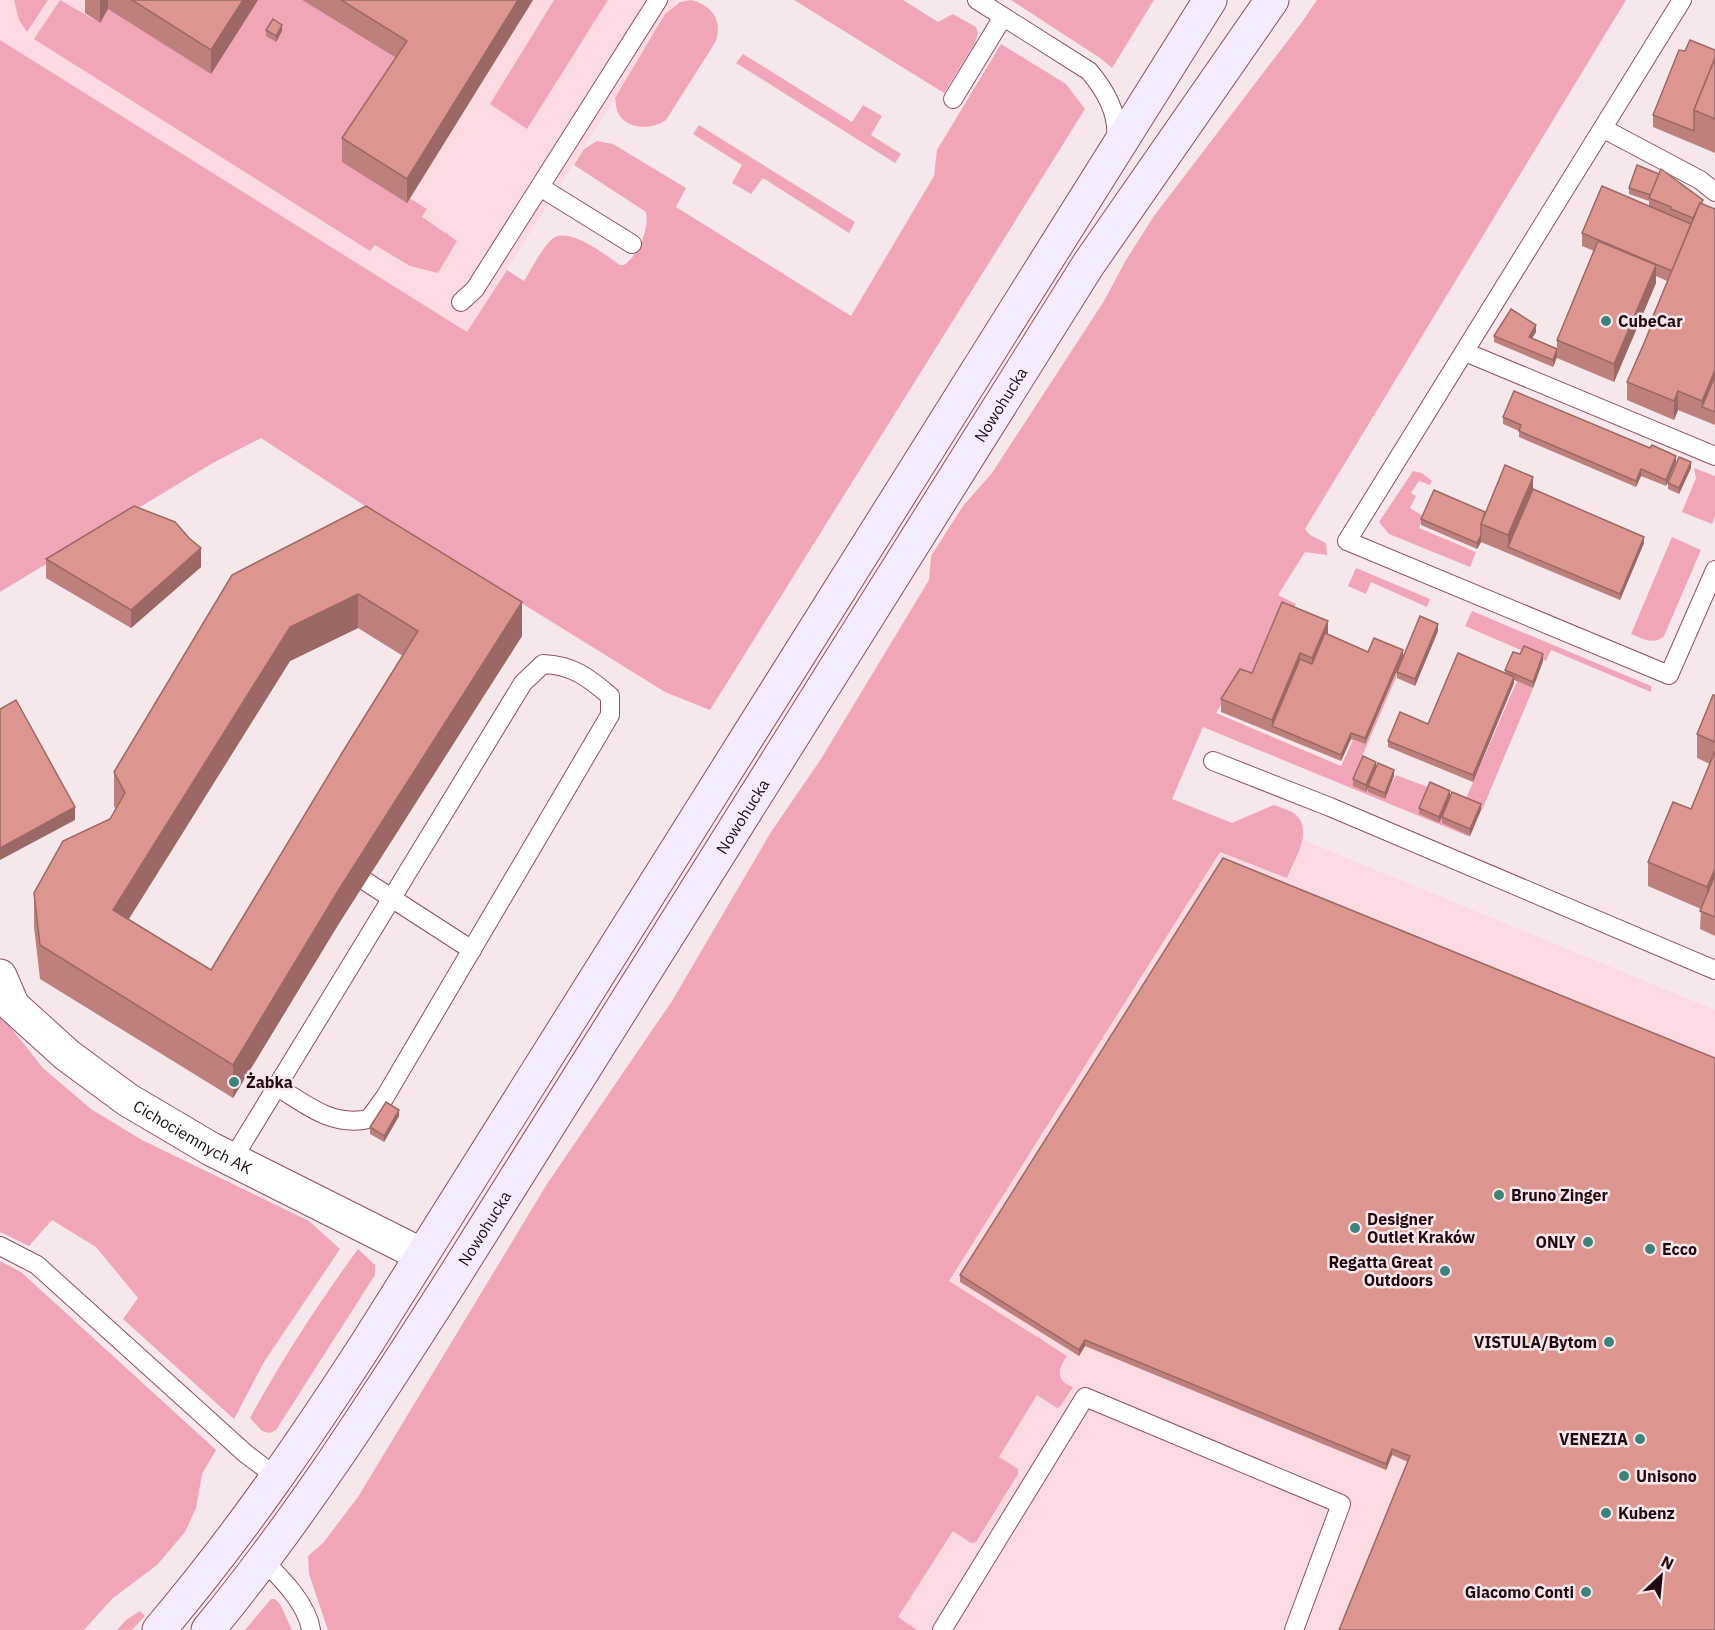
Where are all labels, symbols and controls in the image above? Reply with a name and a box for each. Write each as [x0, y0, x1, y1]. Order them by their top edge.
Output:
place label: CubeCar [1618, 311, 1683, 331]
marker: CubeCar [1599, 314, 1613, 328]
street label: Nowohucka [970, 363, 1032, 446]
street label: Nowohucka [712, 775, 774, 858]
place label: Żabka [246, 1072, 293, 1092]
marker: Żabka [227, 1075, 241, 1089]
street label: Cichociemnych AK [130, 1095, 256, 1178]
place label: Bruno Zinger [1511, 1185, 1609, 1205]
street label: Nowohucka [453, 1187, 516, 1269]
marker: Bruno Zinger [1492, 1188, 1506, 1202]
place label: Designer Outlet Kraków [1367, 1209, 1476, 1247]
marker: Designer Outlet Kraków [1348, 1221, 1362, 1235]
place label: ONLY [1536, 1232, 1577, 1252]
marker: ONLY [1581, 1235, 1595, 1249]
place label: Ecco [1662, 1239, 1697, 1259]
marker: Ecco [1643, 1242, 1657, 1256]
place label: Regatta Great Outdoors [1329, 1252, 1433, 1290]
marker: Regatta Great Outdoors [1438, 1264, 1452, 1278]
place label: VISTULA/Bytom [1474, 1332, 1597, 1352]
marker: VISTULA/Bytom [1602, 1335, 1616, 1349]
place label: VENEZIA [1559, 1429, 1628, 1449]
marker: VENEZIA [1633, 1432, 1647, 1446]
place label: Unisono [1636, 1466, 1697, 1486]
marker: Unisono [1617, 1469, 1631, 1483]
place label: Kubenz [1618, 1503, 1675, 1523]
marker: Kubenz [1599, 1506, 1613, 1520]
north arrow [1631, 1546, 1691, 1606]
text: N [1658, 1551, 1677, 1574]
place label: Giacomo Conti [1465, 1582, 1574, 1602]
marker: Giacomo Conti [1579, 1585, 1593, 1599]

